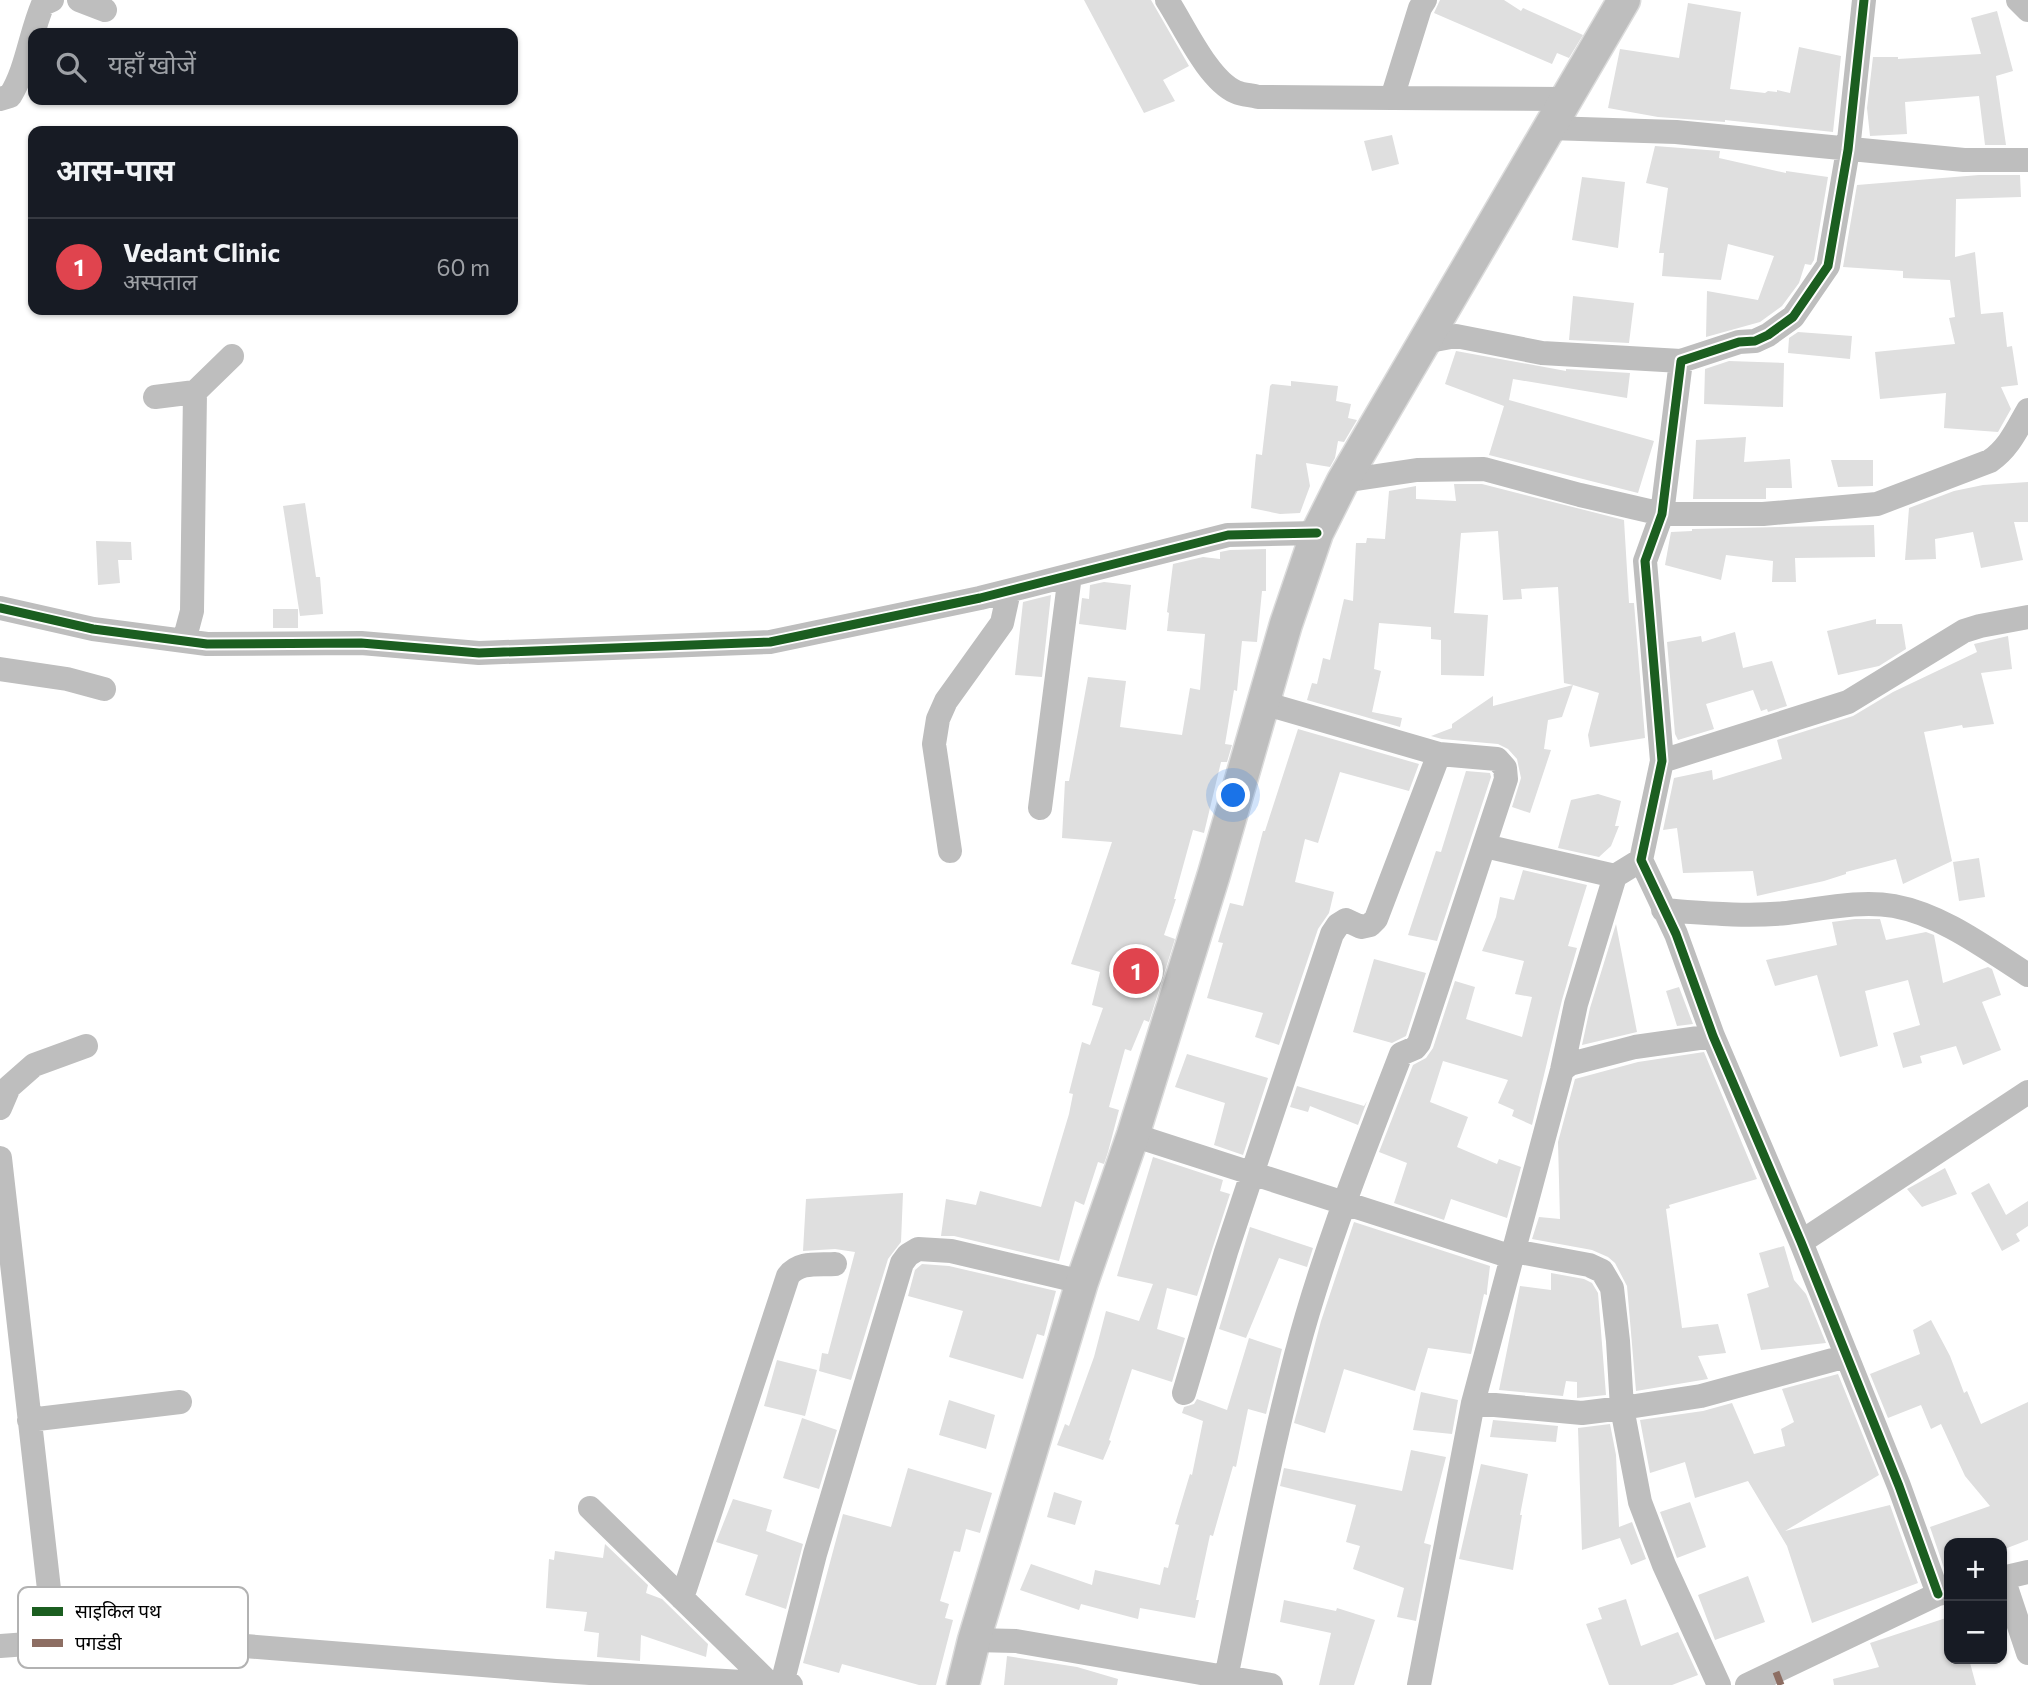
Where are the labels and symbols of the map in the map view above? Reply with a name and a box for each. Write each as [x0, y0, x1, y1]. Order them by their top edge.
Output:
your location [1216, 778, 1250, 812]
pin: 1 [1113, 945, 1159, 997]
legend [18, 1587, 248, 1668]
text: साइकिल पथ [75, 1599, 162, 1622]
text: पगडंडी [75, 1631, 123, 1654]

